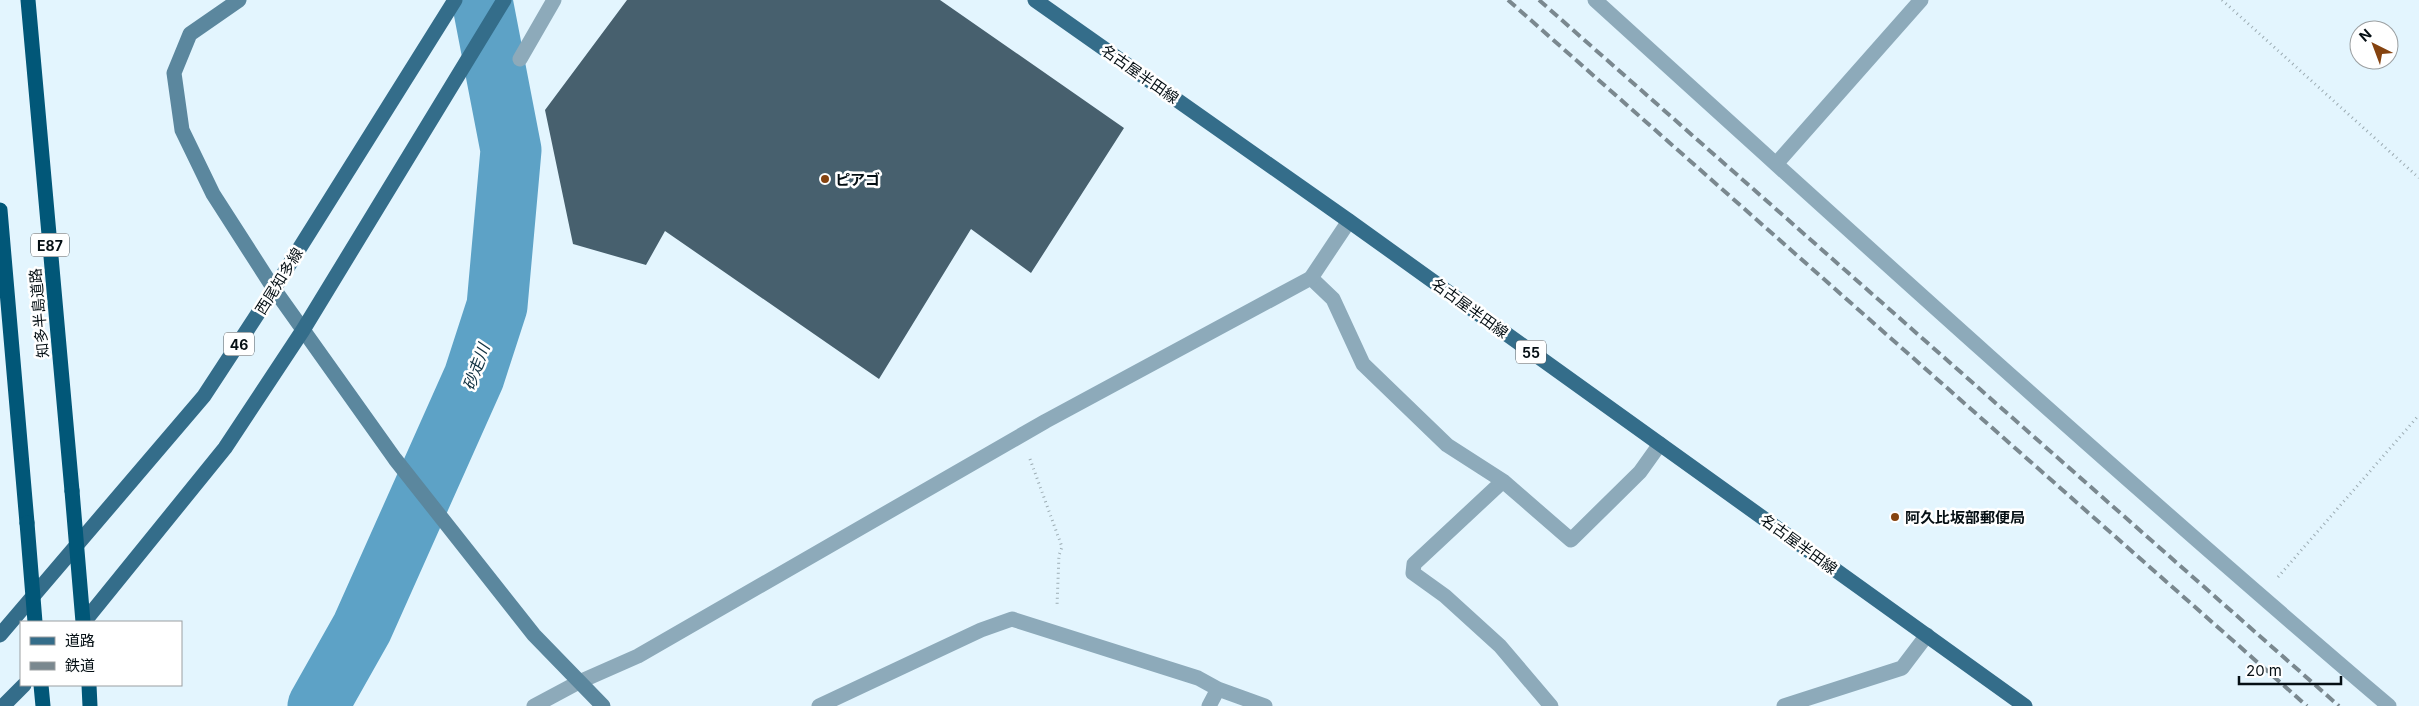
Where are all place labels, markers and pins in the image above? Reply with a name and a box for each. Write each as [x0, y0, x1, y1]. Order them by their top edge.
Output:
place label: ピアゴ [835, 170, 880, 189]
marker: ピアゴ [819, 173, 831, 185]
place label: 阿久比坂部郵便局 [1905, 508, 2025, 527]
marker: 阿久比坂部郵便局 [1889, 511, 1901, 523]

